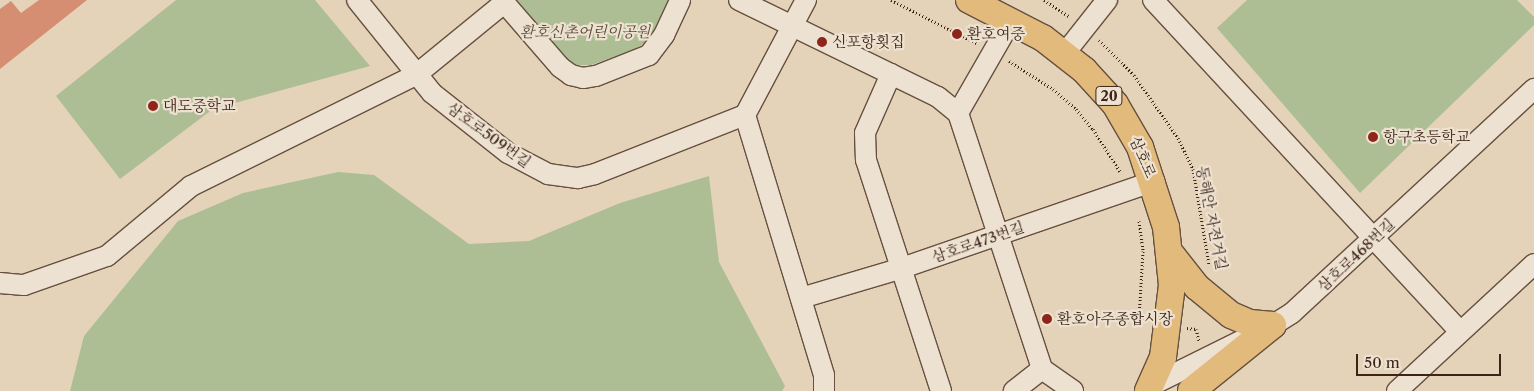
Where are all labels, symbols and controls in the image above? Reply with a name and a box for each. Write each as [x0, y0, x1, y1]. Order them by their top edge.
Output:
park label: 환호신촌어린이공원 [520, 23, 650, 41]
place label: 환호여중 [967, 25, 1025, 43]
marker: 환호여중 [951, 28, 963, 40]
place label: 신포항횟집 [832, 33, 904, 51]
marker: 신포항횟집 [816, 36, 828, 48]
road number: 20 [1095, 84, 1123, 108]
place label: 대도중학교 [163, 97, 235, 115]
street label: 삼호로509번길 [444, 99, 534, 171]
marker: 대도중학교 [147, 100, 159, 112]
place label: 항구초등학교 [1383, 128, 1470, 146]
marker: 항구초등학교 [1367, 131, 1379, 143]
street label: 삼호로 [1126, 133, 1160, 181]
street label: 동해안 자전거길 [1193, 165, 1231, 271]
street label: 삼호로468번길 [1314, 215, 1398, 295]
street label: 삼호로473번길 [929, 218, 1027, 266]
place label: 환호아주종합시장 [1057, 310, 1173, 328]
marker: 환호아주종합시장 [1041, 313, 1053, 325]
scale bar [1359, 344, 1504, 376]
text: 50 m [1364, 353, 1400, 372]

